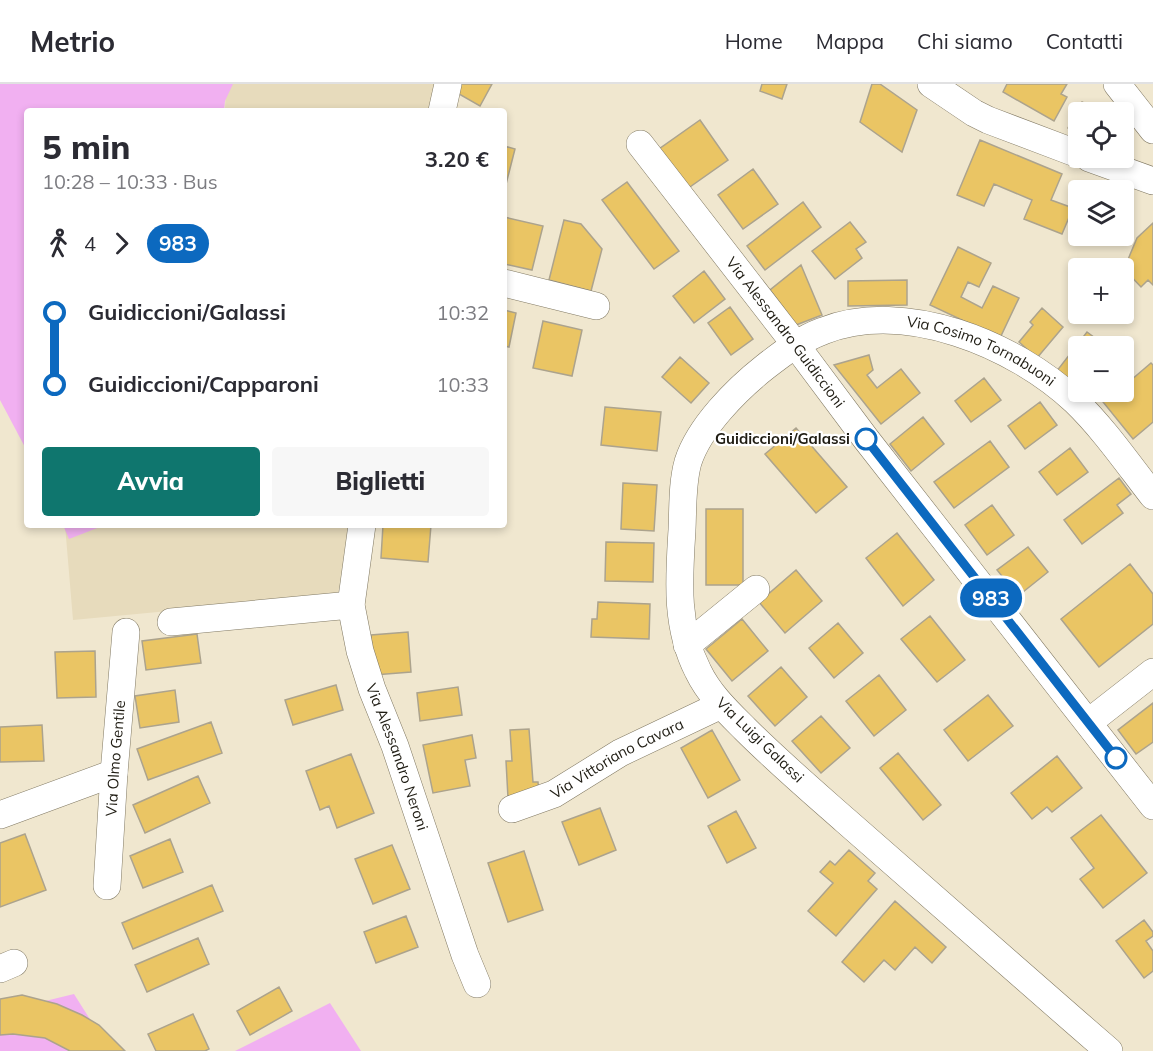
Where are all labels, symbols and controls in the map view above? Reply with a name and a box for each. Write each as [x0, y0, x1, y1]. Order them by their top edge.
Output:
text: Metrio [30, 24, 115, 59]
text: Home [725, 28, 783, 54]
text: Mappa [816, 28, 884, 54]
text: Chi siamo [917, 28, 1013, 54]
text: Contatti [1046, 28, 1123, 54]
map controls [1068, 102, 1134, 402]
button: locate [1068, 102, 1134, 168]
text: 5 min [42, 126, 130, 167]
text: 3.20 € [425, 145, 489, 173]
text: 10:28 – 10:33 · Bus [42, 169, 218, 194]
button: layers [1068, 180, 1134, 246]
icon: walk [42, 227, 75, 260]
icon: forward [105, 227, 138, 260]
text: 983 [159, 230, 197, 256]
text: 4 [84, 231, 96, 256]
street label: Via Alessandro Guidiccioni [722, 253, 849, 411]
button: + [1068, 258, 1134, 324]
text: Guidiccioni/Galassi [88, 298, 286, 326]
text: 10:32 [436, 300, 489, 325]
street label: Via Cosimo Tornabuoni [906, 312, 1059, 390]
button: − [1068, 336, 1134, 402]
text: Guidiccioni/Capparoni [88, 370, 319, 398]
text: 10:33 [436, 372, 489, 397]
marker: Guidiccioni/Galassi [855, 428, 877, 450]
place label: Guidiccioni/Galassi [715, 429, 850, 448]
button: Avvia [42, 447, 260, 516]
button: Biglietti [272, 447, 489, 516]
line badge: 983 [956, 578, 1026, 618]
text: 983 [972, 585, 1010, 611]
street label: Via Alessandro Neroni [362, 681, 433, 833]
street label: Via Luigi Galassi [712, 693, 808, 786]
street label: Via Olmo Gentile [101, 699, 129, 817]
street label: Via Vittoriano Cavara [547, 714, 687, 803]
unlabelled marker [1105, 747, 1127, 769]

